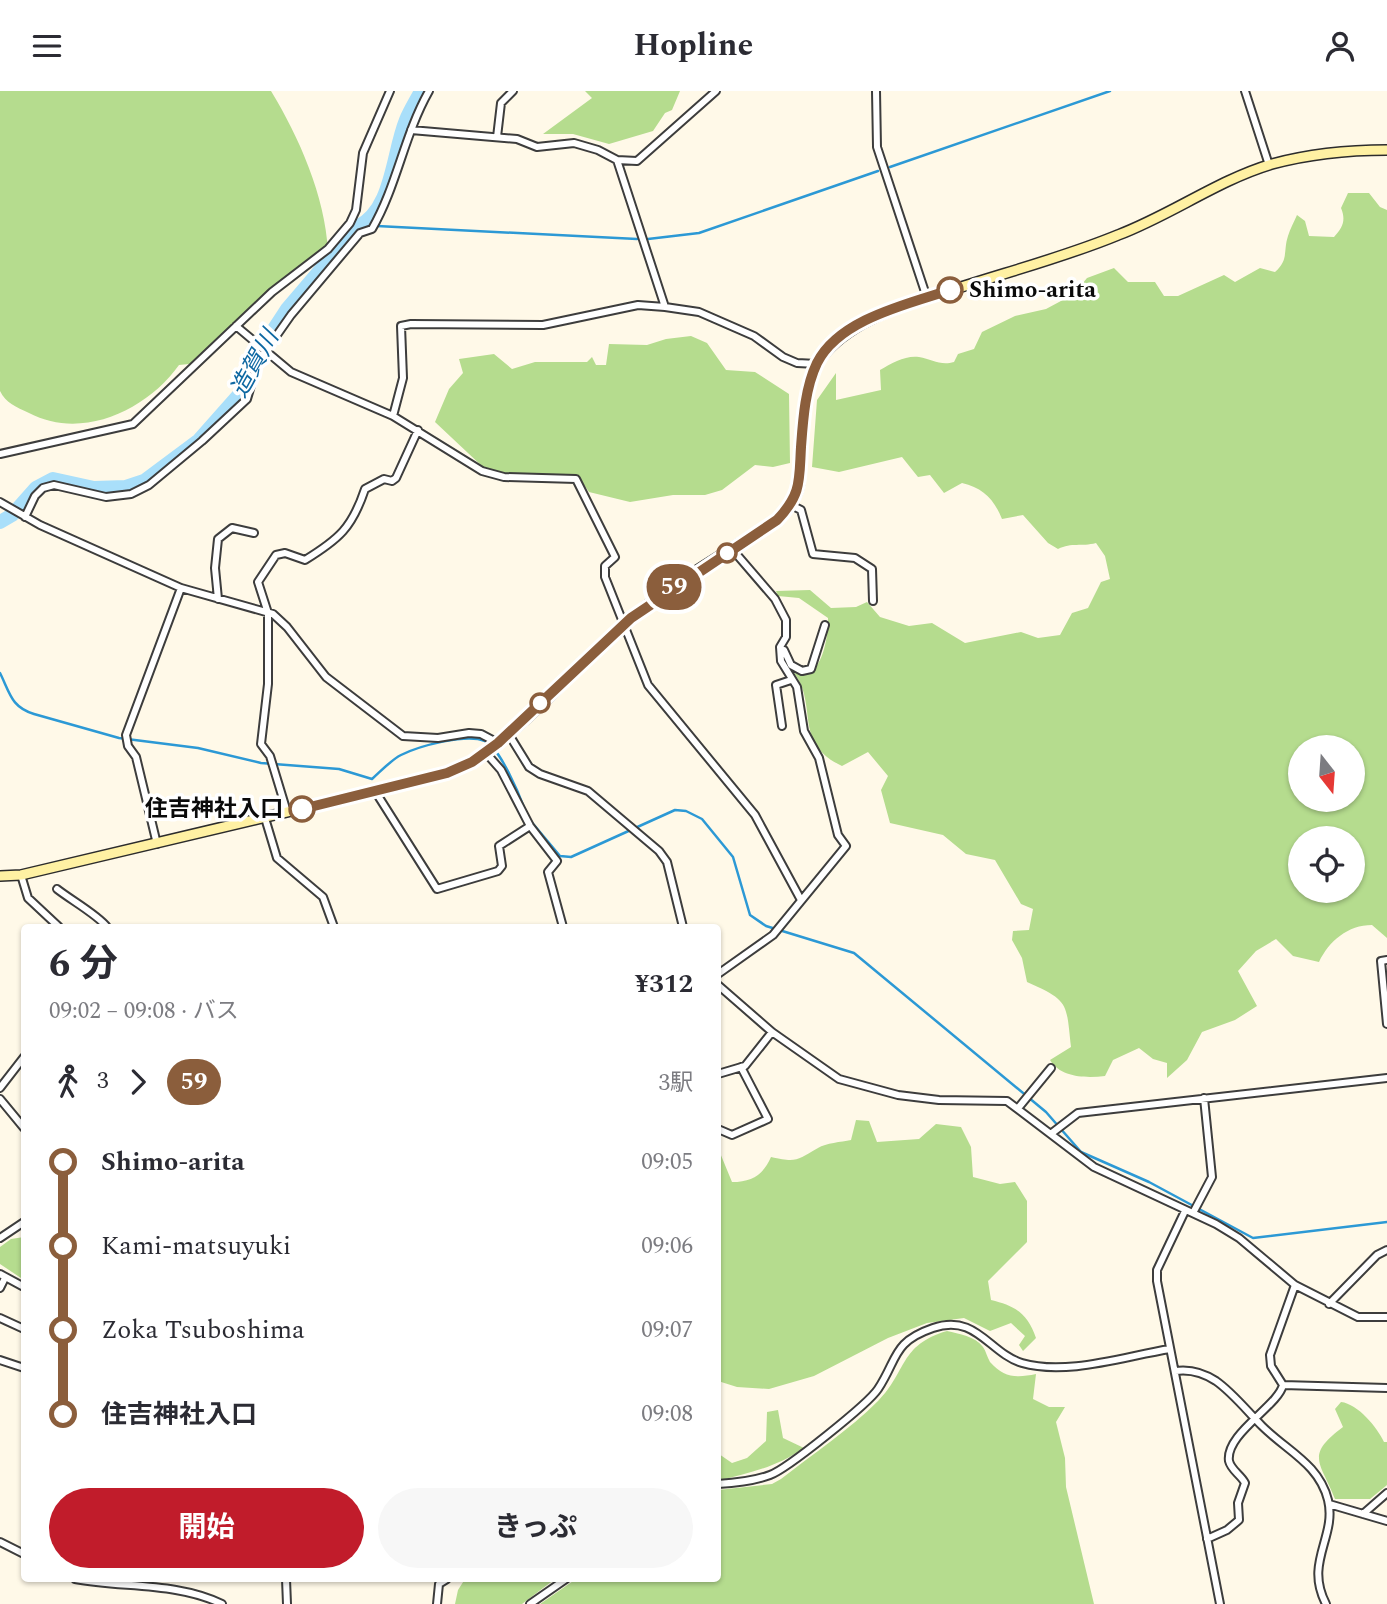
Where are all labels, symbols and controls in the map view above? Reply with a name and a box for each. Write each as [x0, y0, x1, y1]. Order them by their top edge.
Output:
text: Hopline [634, 21, 753, 70]
icon: menu [28, 27, 66, 65]
icon: person [1321, 27, 1359, 65]
place label: Shimo-arita [969, 273, 1096, 308]
marker: Shimo-arita [937, 277, 963, 303]
water label: 造賀川 [222, 321, 290, 404]
unlabelled marker [717, 543, 737, 563]
line badge: 59 [642, 564, 706, 610]
text: 59 [661, 569, 687, 605]
unlabelled marker [530, 693, 550, 713]
north arrow [1288, 735, 1365, 812]
map controls [1288, 735, 1365, 903]
place label: 住吉神社入口 [145, 792, 283, 827]
marker: 住吉神社入口 [289, 796, 315, 822]
button: locate [1288, 826, 1365, 903]
text: 6 分 [49, 936, 118, 994]
text: ¥312 [635, 964, 693, 1004]
text: 09:02 – 09:08 · バス [49, 994, 239, 1029]
icon: walk [49, 1063, 87, 1101]
icon: forward [119, 1063, 157, 1101]
text: 3 [97, 1064, 109, 1099]
text: 59 [181, 1064, 207, 1100]
text: 3駅 [659, 1066, 693, 1101]
text: Shimo-arita [101, 1142, 245, 1182]
text: 09:05 [641, 1145, 693, 1180]
text: Kami-matsuyuki [101, 1226, 291, 1266]
text: 09:06 [641, 1229, 693, 1264]
text: Zoka Tsuboshima [101, 1310, 305, 1350]
text: 09:07 [641, 1313, 693, 1348]
text: 住吉神社入口 [101, 1395, 257, 1435]
text: 09:08 [641, 1397, 693, 1432]
button: 開始 [49, 1488, 364, 1568]
button: きっぷ [378, 1488, 693, 1568]

